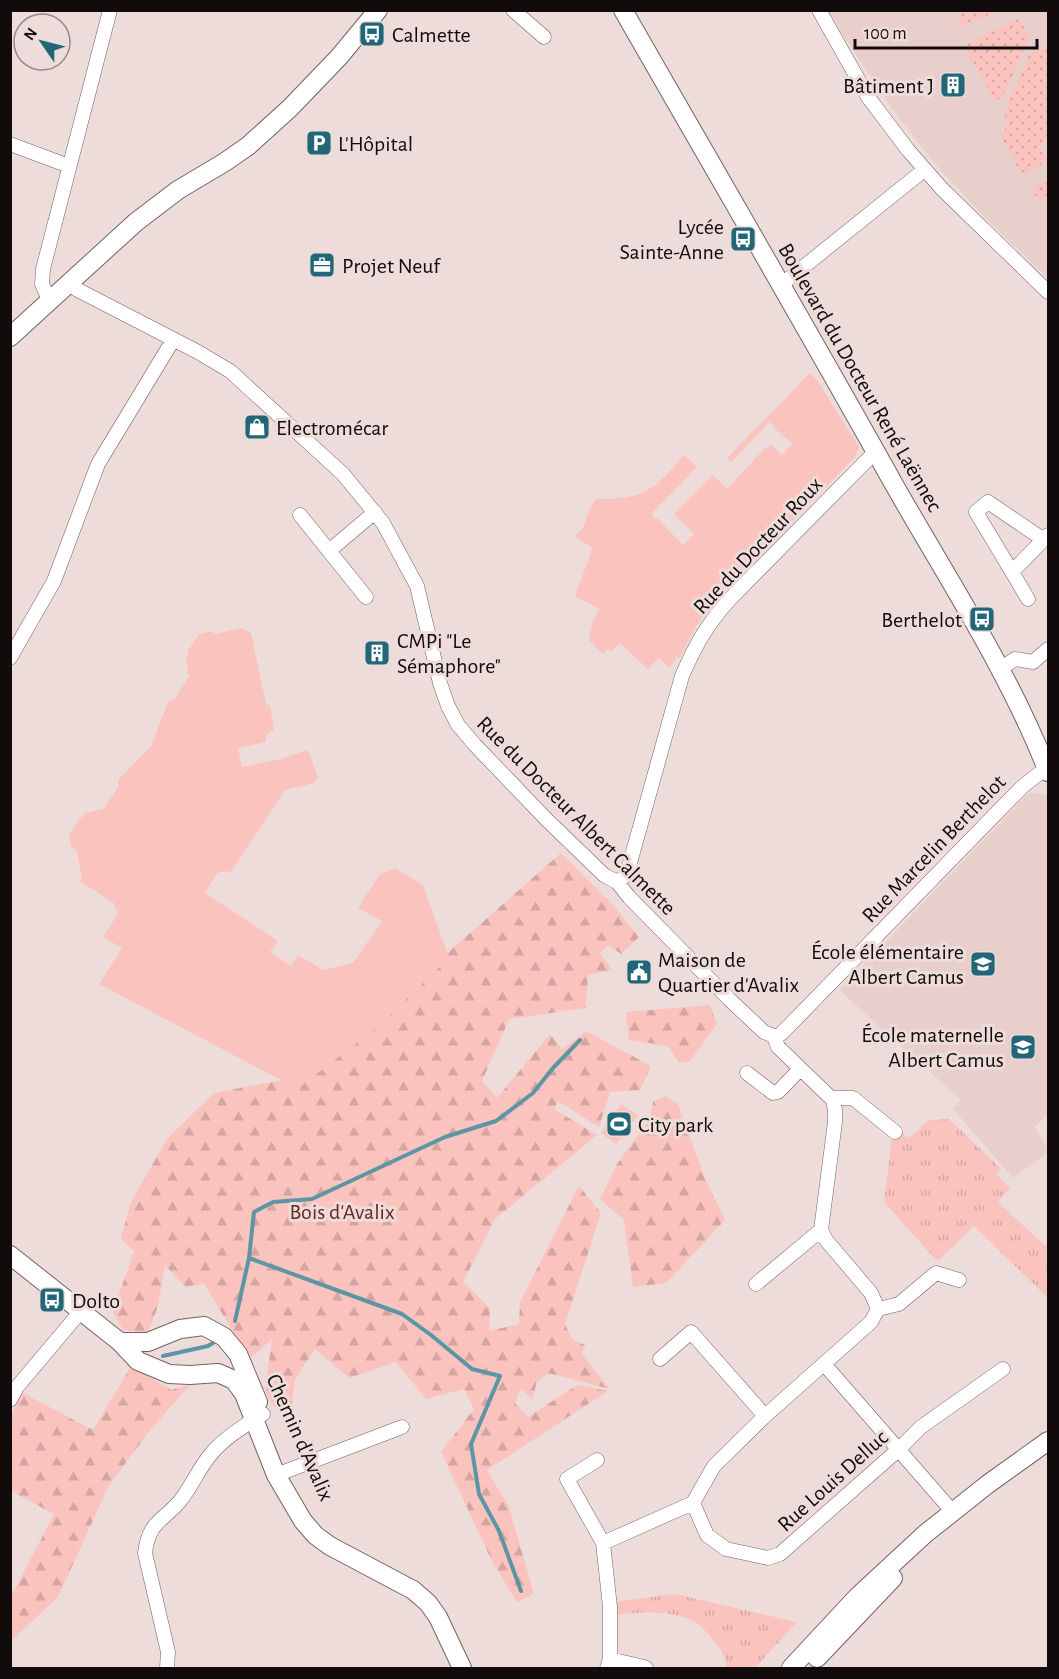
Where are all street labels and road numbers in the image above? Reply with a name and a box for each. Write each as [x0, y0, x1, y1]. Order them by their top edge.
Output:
street label: Boulevard du Docteur René Laënnec [774, 240, 946, 516]
street label: Rue du Docteur Roux [689, 473, 827, 618]
street label: Rue du Docteur Albert Calmette [473, 712, 680, 919]
street label: Rue Marcelin Berthelot [858, 771, 1010, 927]
street label: Chemin d'Avalix [262, 1371, 338, 1505]
street label: Rue Louis Delluc [773, 1426, 892, 1536]

